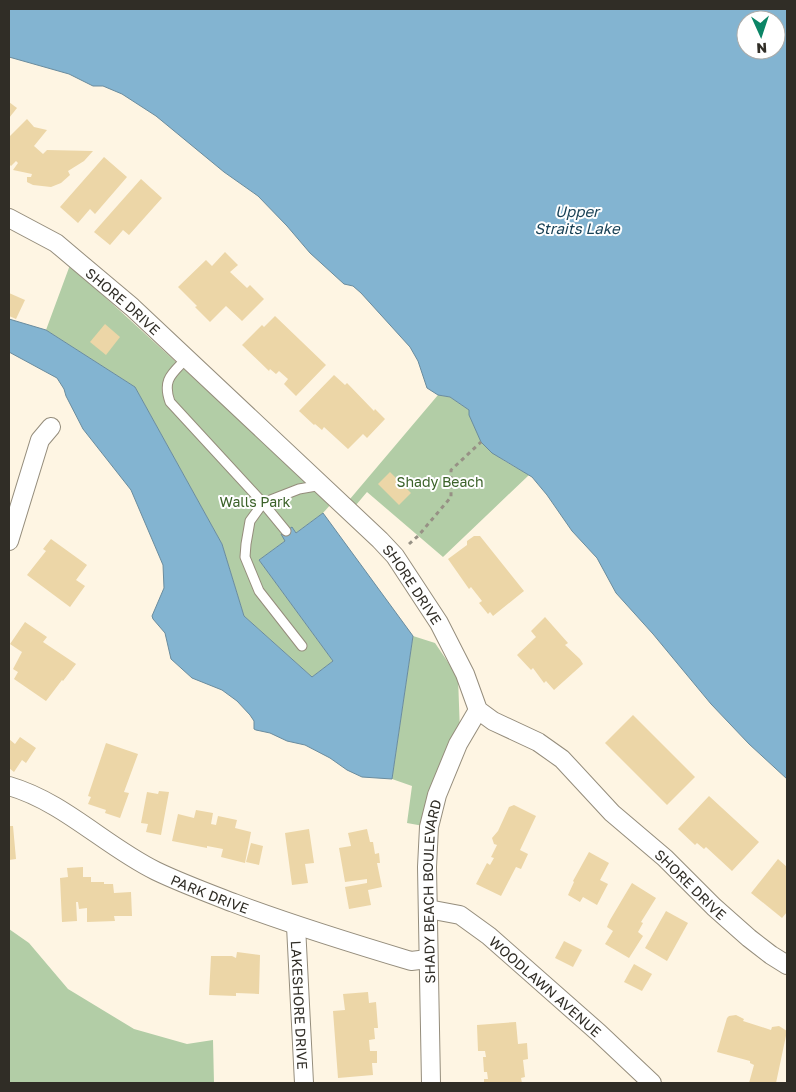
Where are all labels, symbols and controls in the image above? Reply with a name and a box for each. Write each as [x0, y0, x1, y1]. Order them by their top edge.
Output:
north arrow [736, 10, 786, 60]
text: N [756, 40, 767, 57]
water label: Upper Straits Lake [534, 202, 621, 237]
street label: SHORE DRIVE [83, 264, 164, 338]
park label: Shady Beach [396, 473, 484, 490]
park label: Walls Park [220, 493, 291, 510]
street label: SHORE DRIVE [380, 540, 446, 627]
street label: SHADY BEACH BOULEVARD [418, 797, 444, 984]
street label: SHORE DRIVE [652, 845, 730, 923]
street label: PARK DRIVE [169, 871, 251, 916]
street label: WOODLAWN AVENUE [486, 932, 605, 1040]
street label: LAKESHORE DRIVE [288, 940, 312, 1070]

